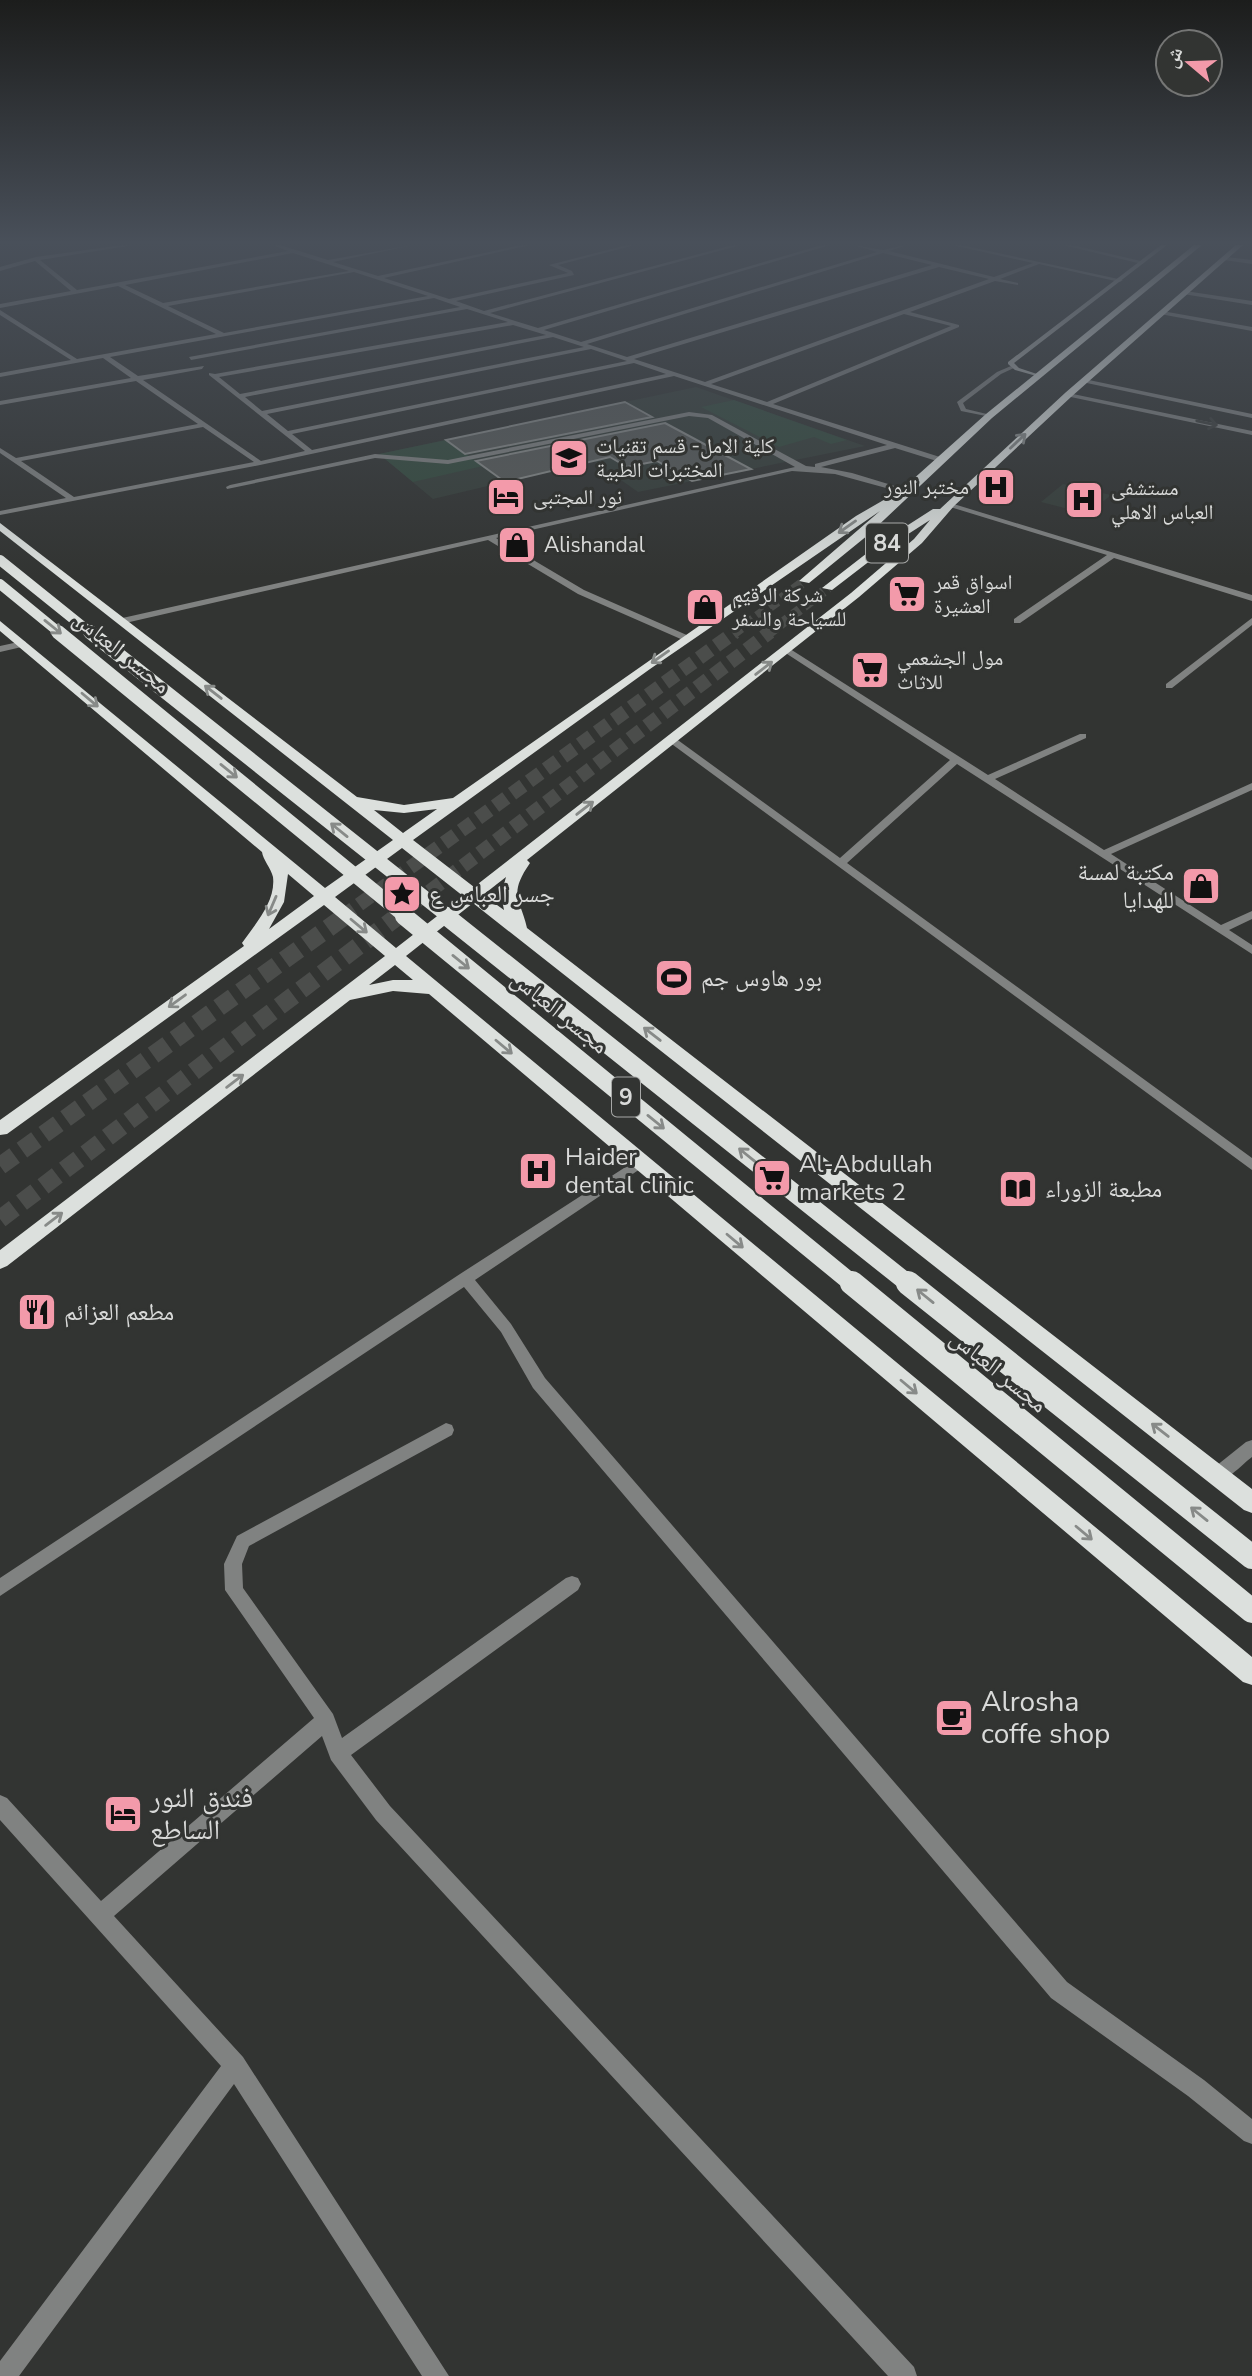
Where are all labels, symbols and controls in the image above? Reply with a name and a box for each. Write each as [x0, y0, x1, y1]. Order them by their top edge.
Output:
north arrow [1154, 28, 1224, 98]
text: ش [1158, 44, 1189, 72]
one-way arrow [1195, 417, 1218, 431]
place label: كلية الامل- قسم تقنيات المختبرات الطبية [596, 432, 775, 484]
one-way arrow [1009, 433, 1027, 449]
school or university icon: كلية الامل- قسم تقنيات المختبرات الطبية [548, 437, 590, 479]
hospital icon: مختبر النور [975, 466, 1017, 508]
place label: مختبر النور [883, 473, 969, 501]
place label: مستشفى العباس الاهلي [1111, 474, 1213, 528]
hotel icon: نور المجتبى [485, 476, 527, 518]
hospital icon: مستشفى العباس الاهلي [1063, 479, 1105, 521]
place label: نور المجتبى [533, 483, 622, 511]
one-way arrow [838, 520, 857, 534]
shop icon: Alishandal [496, 524, 538, 566]
road number: 84 [866, 524, 908, 562]
place label: Alishandal [544, 531, 646, 559]
place label: اسواق قمر العشيرة [933, 568, 1013, 620]
supermarket icon: اسواق قمر العشيرة [886, 573, 928, 615]
place label: شركة الرقيم للسياحة والسفر [731, 581, 846, 633]
shop icon: شركة الرقيم للسياحة والسفر [684, 586, 726, 628]
street label: مجسر العباس [67, 603, 177, 701]
one-way arrow [43, 619, 61, 635]
place label: مول الجشعمي للاثاث [897, 644, 1003, 696]
supermarket icon: مول الجشعمي للاثاث [849, 649, 891, 691]
one-way arrow [651, 650, 670, 664]
one-way arrow [754, 660, 773, 675]
one-way arrow [205, 685, 223, 700]
one-way arrow [81, 692, 99, 708]
one-way arrow [219, 764, 237, 779]
one-way arrow [575, 800, 594, 815]
one-way arrow [330, 822, 348, 837]
place label: مكتبة لمسة للهدايا [1078, 856, 1174, 916]
shop icon: مكتبة لمسة للهدايا [1180, 865, 1222, 907]
place icon: جسر العباس ع [381, 873, 423, 915]
place label: جسر العباس ع [429, 878, 555, 910]
one-way arrow [265, 895, 278, 916]
one-way arrow [350, 918, 368, 934]
one-way arrow [452, 955, 470, 970]
sports icon: بور هاوس جم [653, 957, 695, 999]
place label: بور هاوس جم [701, 962, 822, 994]
street label: مجسر العباس [505, 963, 615, 1061]
one-way arrow [168, 993, 187, 1008]
one-way arrow [643, 1027, 661, 1042]
one-way arrow [495, 1039, 513, 1055]
one-way arrow [225, 1073, 243, 1088]
road number: 9 [612, 1078, 640, 1116]
one-way arrow [647, 1114, 665, 1130]
place label: Haider dental clinic [565, 1141, 694, 1201]
one-way arrow [738, 1147, 756, 1162]
place label: Al-Abdullah markets 2 [799, 1148, 933, 1208]
hospital icon: Haider dental clinic [517, 1150, 559, 1192]
supermarket icon: Al-Abdullah markets 2 [751, 1157, 793, 1199]
library icon: مطبعة الزوراء [997, 1168, 1039, 1210]
place label: مطبعة الزوراء [1045, 1173, 1162, 1205]
one-way arrow [44, 1212, 63, 1227]
one-way arrow [725, 1233, 743, 1249]
one-way arrow [916, 1289, 934, 1304]
restaurant icon: مطعم العزائم [16, 1291, 58, 1333]
place label: مطعم العزائم [64, 1296, 174, 1328]
street label: مجسر العباس [944, 1322, 1054, 1420]
one-way arrow [900, 1379, 918, 1395]
one-way arrow [1151, 1423, 1169, 1438]
one-way arrow [1190, 1506, 1208, 1522]
one-way arrow [1074, 1525, 1092, 1541]
place label: Alrosha coffe shop [981, 1683, 1110, 1753]
cafe icon: Alrosha coffe shop [933, 1697, 975, 1739]
place label: فندق النور الساطع [149, 1779, 253, 1849]
hotel icon: فندق النور الساطع [102, 1793, 144, 1835]

